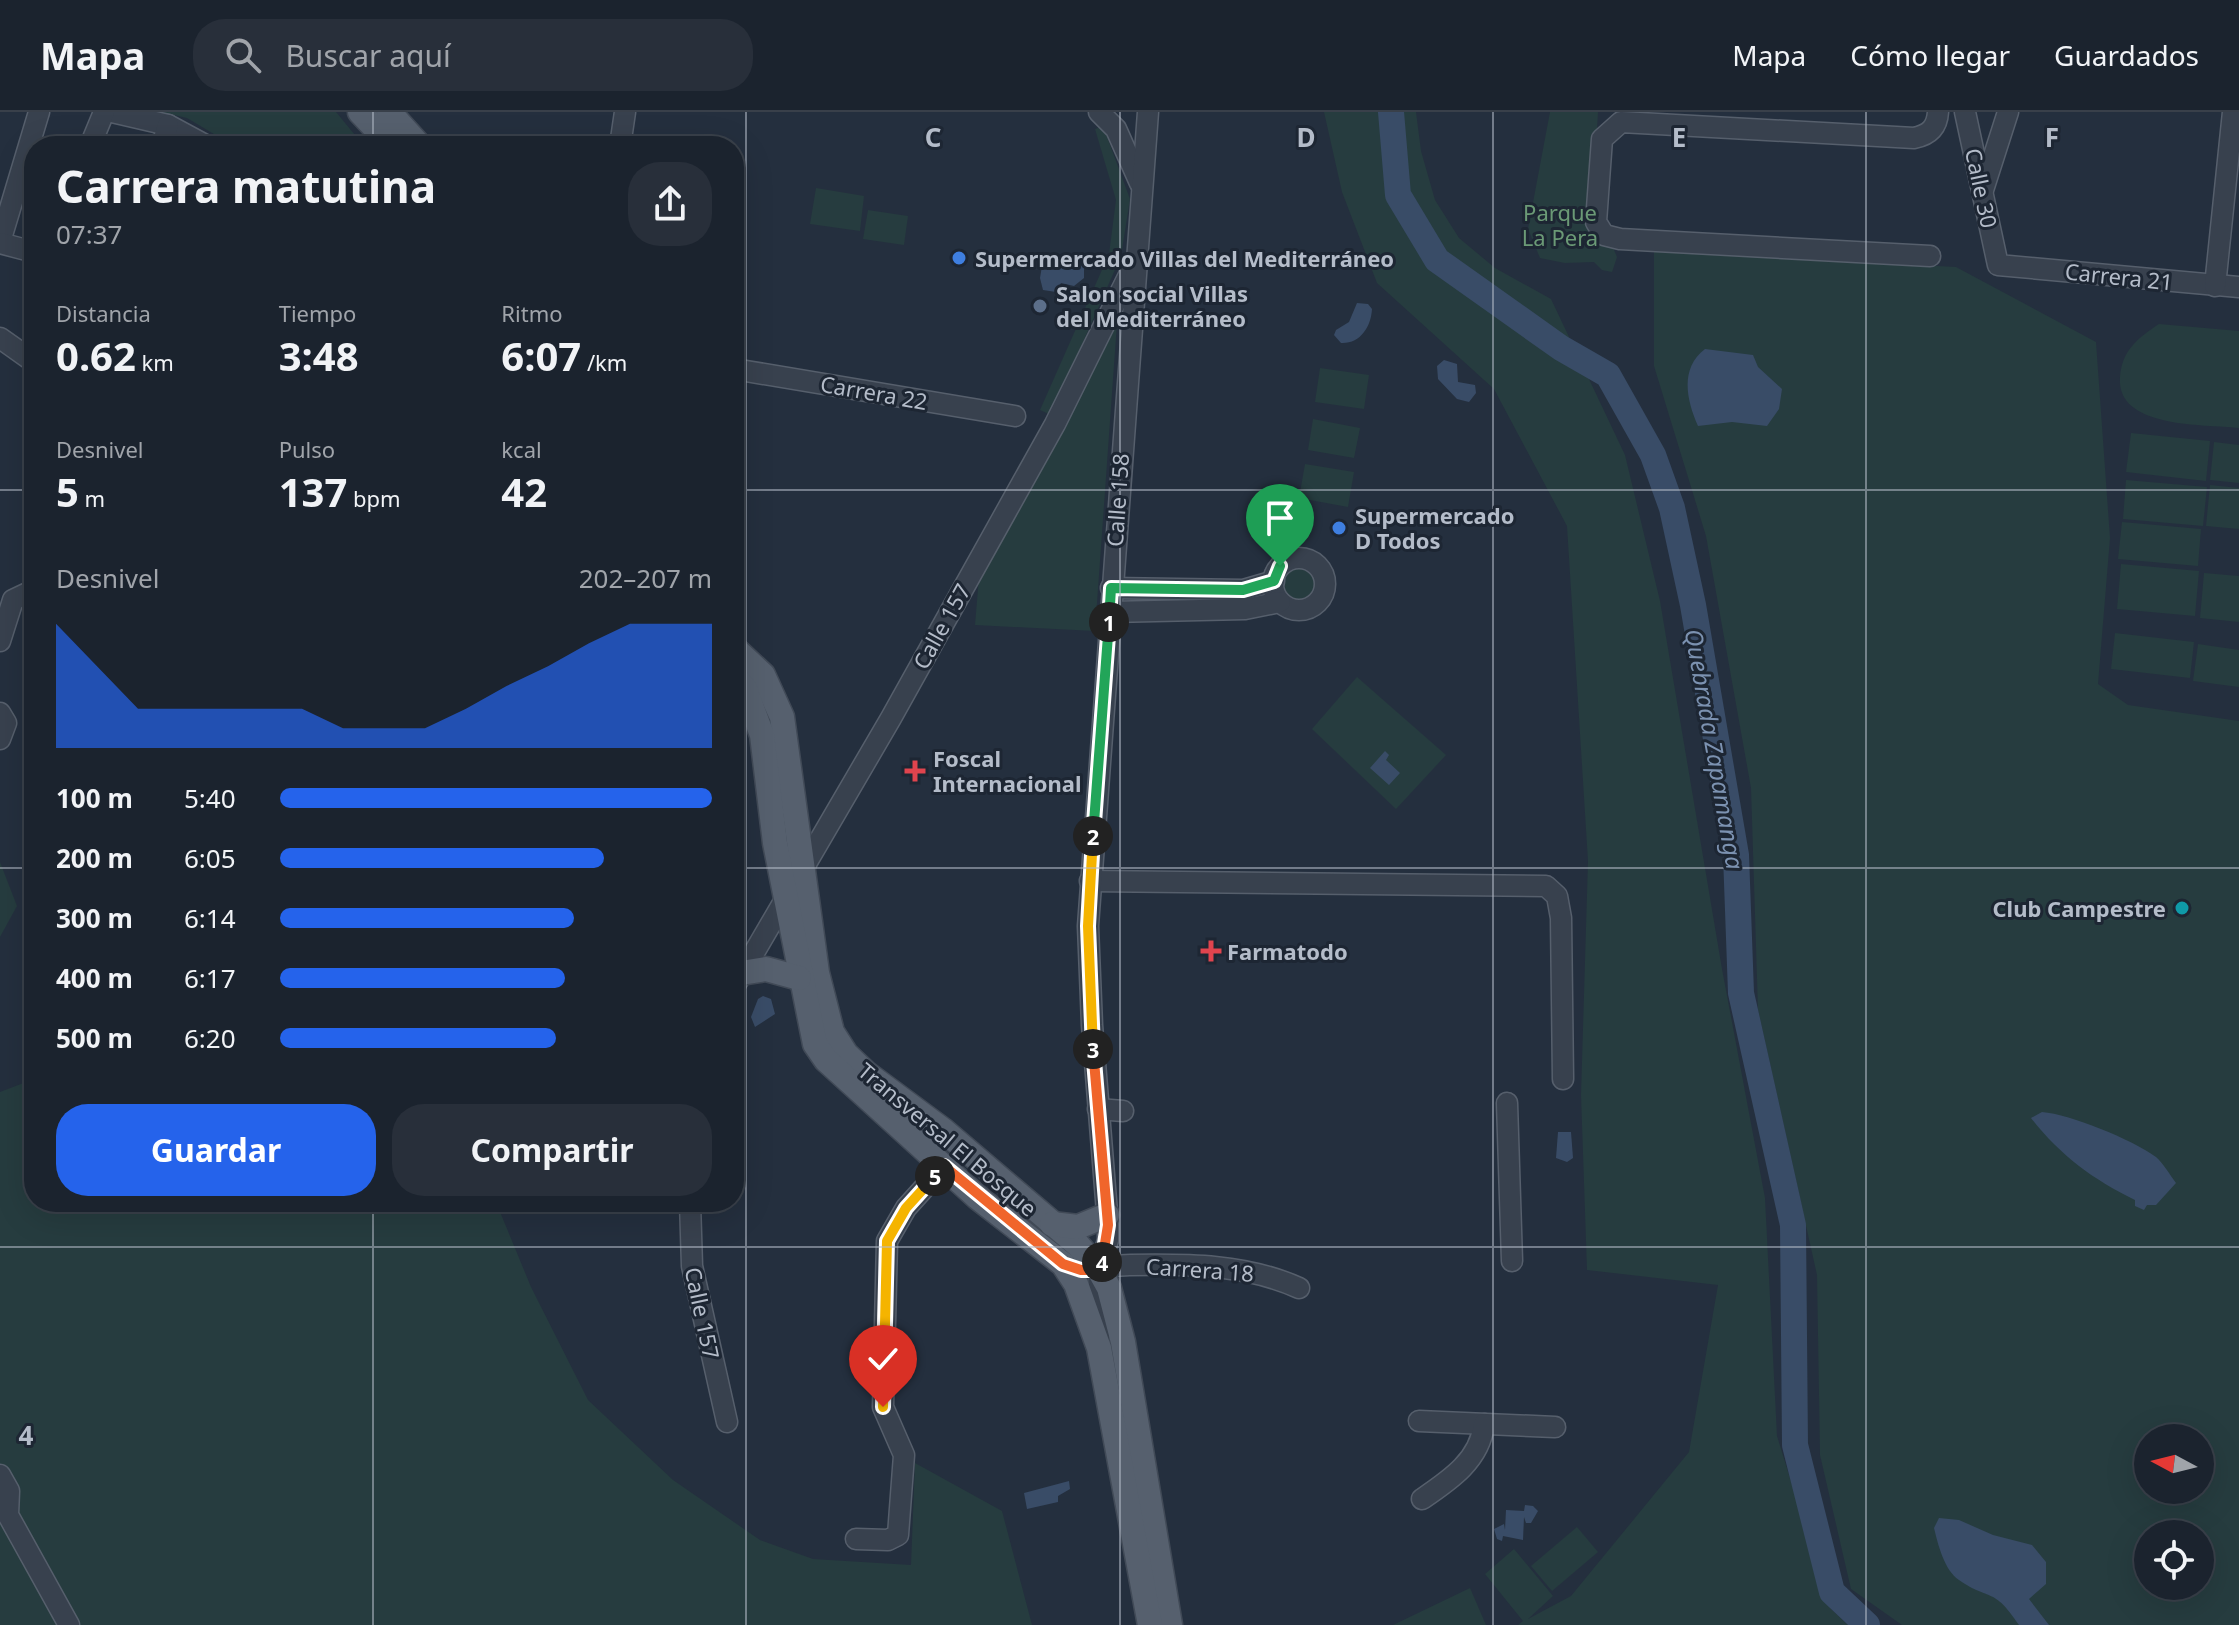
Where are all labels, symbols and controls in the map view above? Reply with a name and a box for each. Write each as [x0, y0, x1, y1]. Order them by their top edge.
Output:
search box [193, 19, 753, 91]
text: Mapa [40, 29, 145, 81]
icon: search [221, 33, 265, 77]
text: Buscar aquí [285, 35, 451, 76]
text: Mapa [1732, 36, 1806, 74]
text: Cómo llegar [1850, 36, 2010, 74]
text: Guardados [2054, 36, 2199, 74]
text: C [925, 119, 941, 155]
text: D [1296, 119, 1316, 155]
text: E [1672, 119, 1686, 155]
text: F [2045, 119, 2059, 155]
street label: Calle 30 [1959, 145, 2005, 231]
text: Carrera matutina [56, 156, 436, 216]
button: share [628, 162, 712, 246]
park label: Parque La Pera [1522, 197, 1598, 252]
text: 07:37 [56, 216, 122, 252]
place label: Supermercado Villas del Mediterráneo [975, 243, 1394, 273]
marker: Supermercado Villas del Mediterráneo [950, 249, 968, 267]
street label: Carrera 21 [2064, 255, 2174, 297]
place label: Salon social Villas del Mediterráneo [1056, 278, 1248, 333]
marker: Salon social Villas del Mediterráneo [1031, 297, 1049, 315]
text: Distancia [56, 298, 151, 328]
text: Tiempo [279, 298, 356, 328]
text: Ritmo [501, 298, 563, 328]
text: 0.62 [56, 328, 136, 383]
text: 3:48 [279, 328, 359, 383]
text: 6:07 [501, 328, 581, 383]
text: km [136, 347, 174, 377]
text: /km [581, 347, 627, 377]
street label: Carrera 22 [818, 368, 930, 416]
text: Desnivel [56, 434, 144, 464]
text: Pulso [279, 434, 335, 464]
text: kcal [501, 434, 542, 464]
street label: Calle 158 [1099, 452, 1135, 548]
text: 5 [56, 464, 79, 519]
text: 137 [279, 464, 347, 519]
text: 42 [501, 464, 547, 519]
text: m [79, 483, 105, 513]
text: bpm [347, 483, 401, 513]
pin [1246, 484, 1314, 566]
icon: arrive [1258, 496, 1302, 540]
place label: Supermercado D Todos [1355, 500, 1514, 555]
marker: Supermercado D Todos [1330, 519, 1348, 537]
text: Desnivel [56, 560, 159, 596]
text: 202–207 m [579, 560, 712, 596]
street label: Calle 157 [905, 578, 977, 674]
pin: 1 [1089, 602, 1129, 642]
text: 1 [1103, 607, 1115, 637]
water label: Quebrada Zapamanga [1678, 626, 1752, 872]
place label: Foscal Internacional [933, 743, 1082, 798]
marker: Foscal Internacional [904, 760, 926, 782]
text: 100 m [56, 780, 133, 816]
text: 5:40 [184, 780, 236, 816]
pin: 2 [1073, 816, 1113, 856]
text: 2 [1087, 821, 1099, 851]
text: 200 m [56, 840, 133, 876]
text: 6:05 [184, 840, 236, 876]
place label: Club Campestre [1992, 893, 2166, 923]
marker: Club Campestre [2173, 899, 2191, 917]
text: 300 m [56, 900, 133, 936]
text: 6:14 [184, 900, 236, 936]
place label: Farmatodo [1227, 936, 1348, 966]
marker: Farmatodo [1202, 942, 1220, 960]
text: 400 m [56, 960, 133, 996]
text: 6:17 [184, 960, 236, 996]
text: 500 m [56, 1020, 133, 1056]
text: 6:20 [184, 1020, 236, 1056]
pin: 3 [1073, 1029, 1113, 1069]
text: 3 [1087, 1034, 1099, 1064]
street label: Transversal El Bosque [852, 1055, 1044, 1223]
button: Guardar [56, 1104, 376, 1196]
button: Compartir [392, 1104, 712, 1196]
pin: 5 [915, 1156, 955, 1196]
text: 5 [929, 1161, 941, 1191]
pin: 4 [1082, 1242, 1122, 1282]
text: 4 [1096, 1247, 1108, 1277]
street label: Carrera 18 [1145, 1250, 1255, 1288]
street label: Calle 157 [679, 1264, 727, 1362]
pin [849, 1325, 917, 1407]
icon: check [861, 1337, 905, 1381]
text: 4 [19, 1417, 34, 1453]
north arrow [2134, 1424, 2214, 1504]
map controls [2134, 1424, 2214, 1600]
button: locate [2134, 1520, 2214, 1600]

